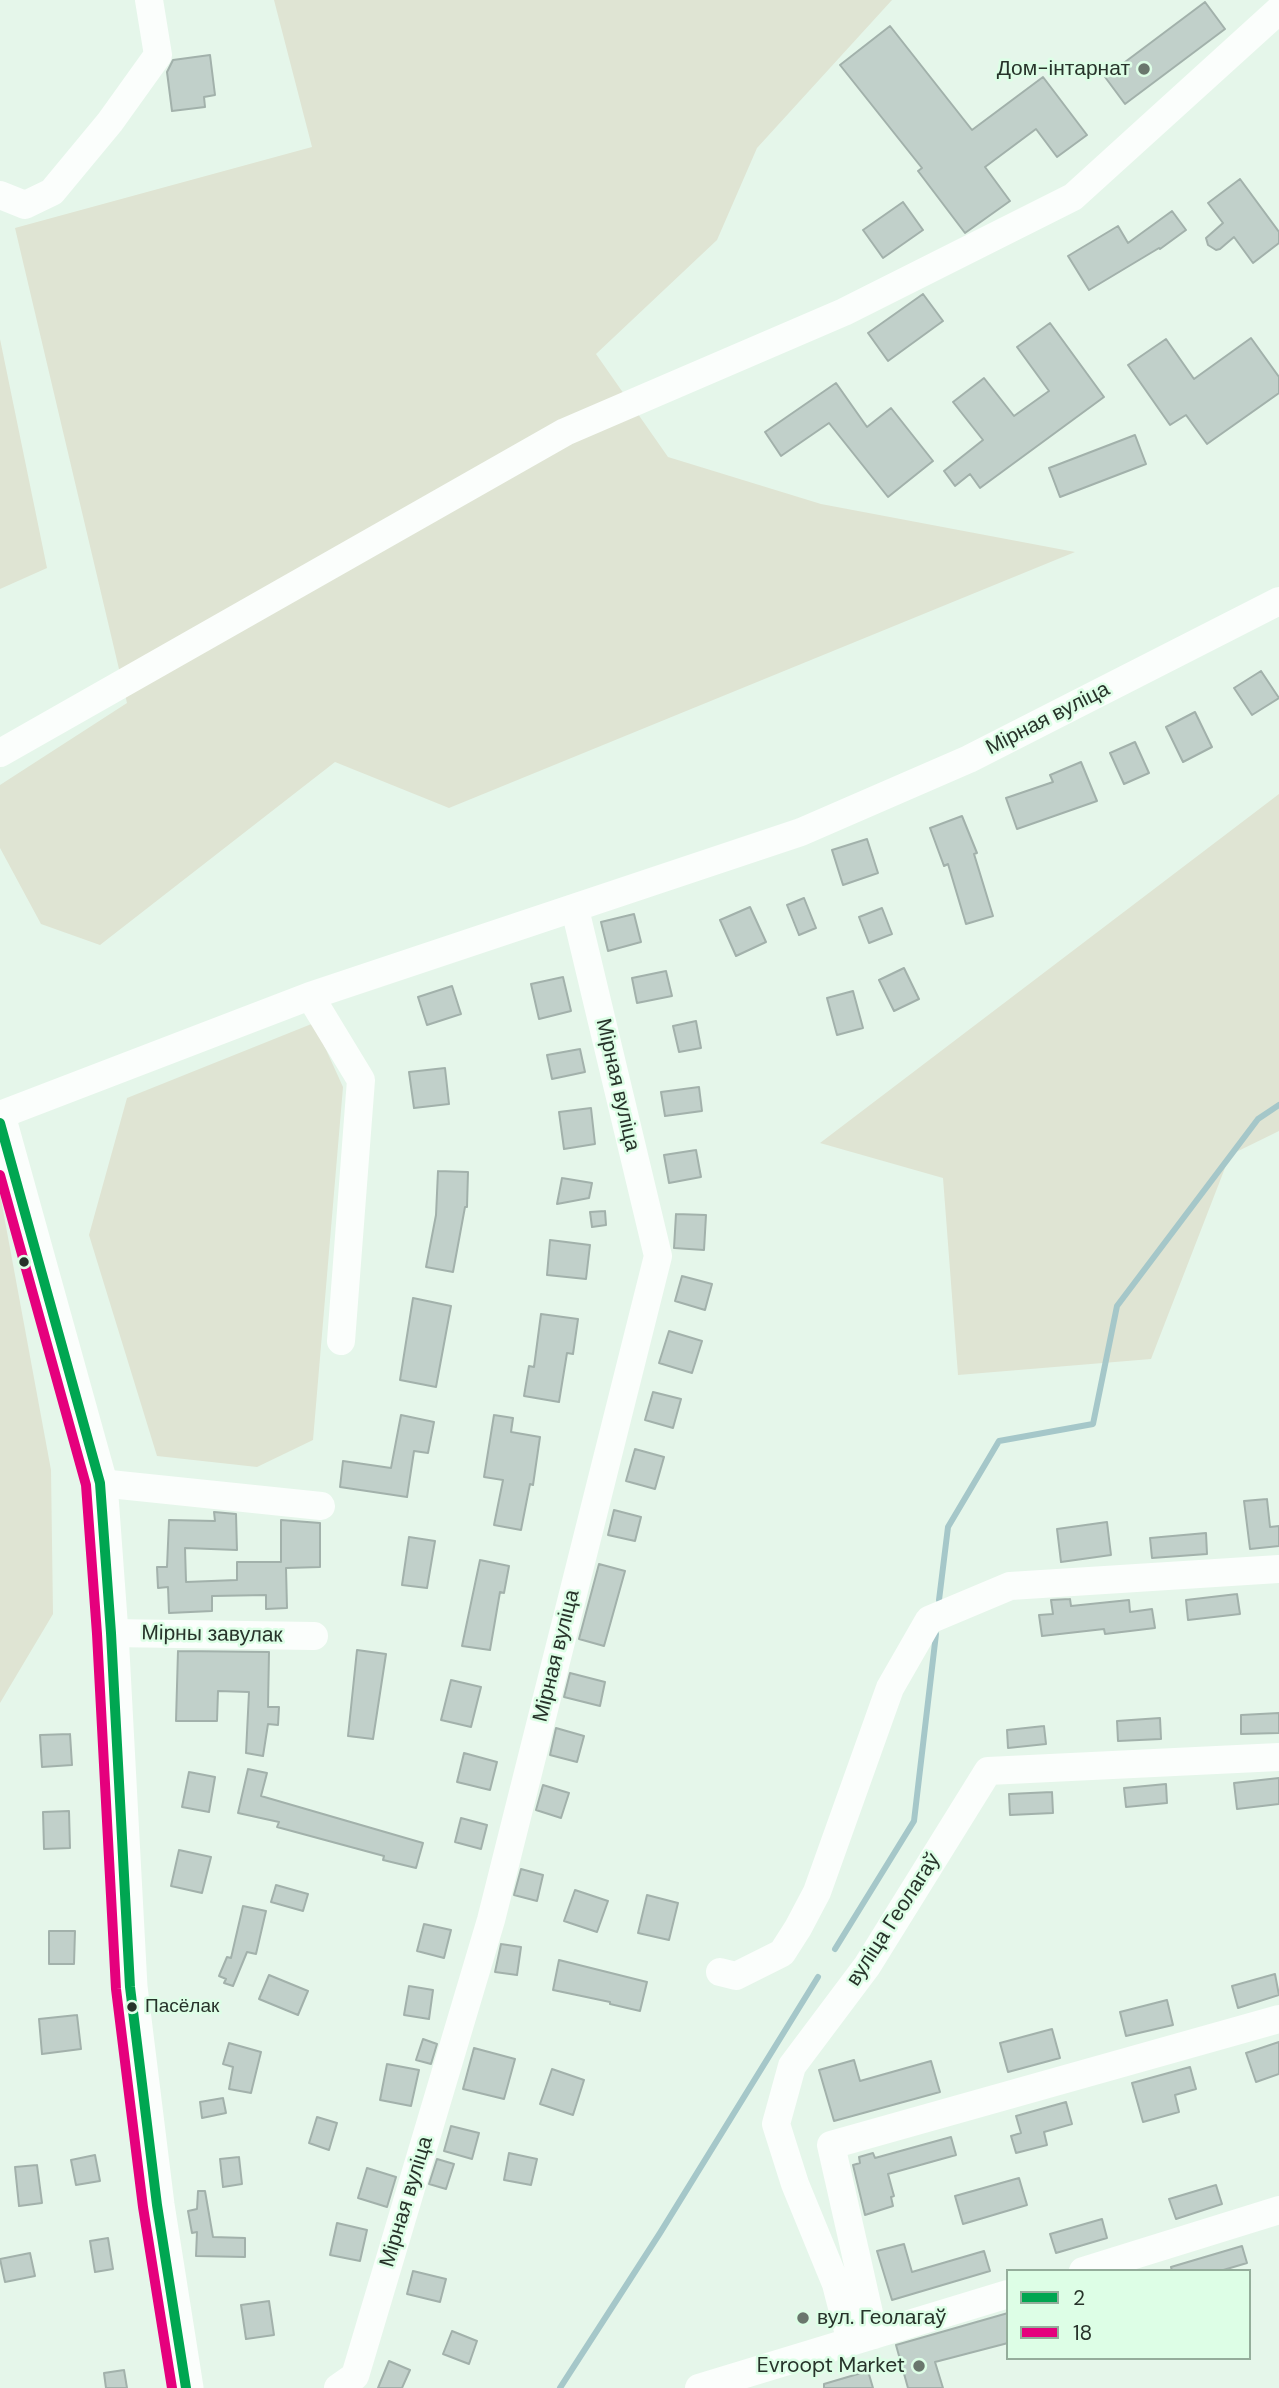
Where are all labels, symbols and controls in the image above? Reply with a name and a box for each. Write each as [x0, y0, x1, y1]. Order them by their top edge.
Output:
place label: Дом-інтарнат [997, 56, 1130, 82]
marker: Дом-інтарнат [1136, 61, 1152, 77]
street label: Мірная вуліца [982, 677, 1114, 761]
street label: Мірная вуліца [589, 1016, 645, 1154]
unlabelled marker [17, 1255, 31, 1269]
street label: Мірная вуліца [528, 1587, 586, 1725]
street label: Мірны завулак [141, 1621, 283, 1649]
street label: вуліца Геолагаў [842, 1849, 946, 1991]
place label: Пасёлак [145, 1996, 219, 2018]
marker: Пасёлак [125, 2000, 139, 2014]
street label: Мірная вуліца [375, 2134, 439, 2270]
legend [1006, 2269, 1251, 2360]
text: 2 [1073, 2284, 1085, 2312]
place label: вул. Геолагаў [817, 2305, 946, 2331]
marker: вул. Геолагаў [795, 2310, 811, 2326]
text: 18 [1073, 2319, 1092, 2347]
place label: Evroopt Market [757, 2353, 905, 2379]
marker: Evroopt Market [911, 2358, 927, 2374]

